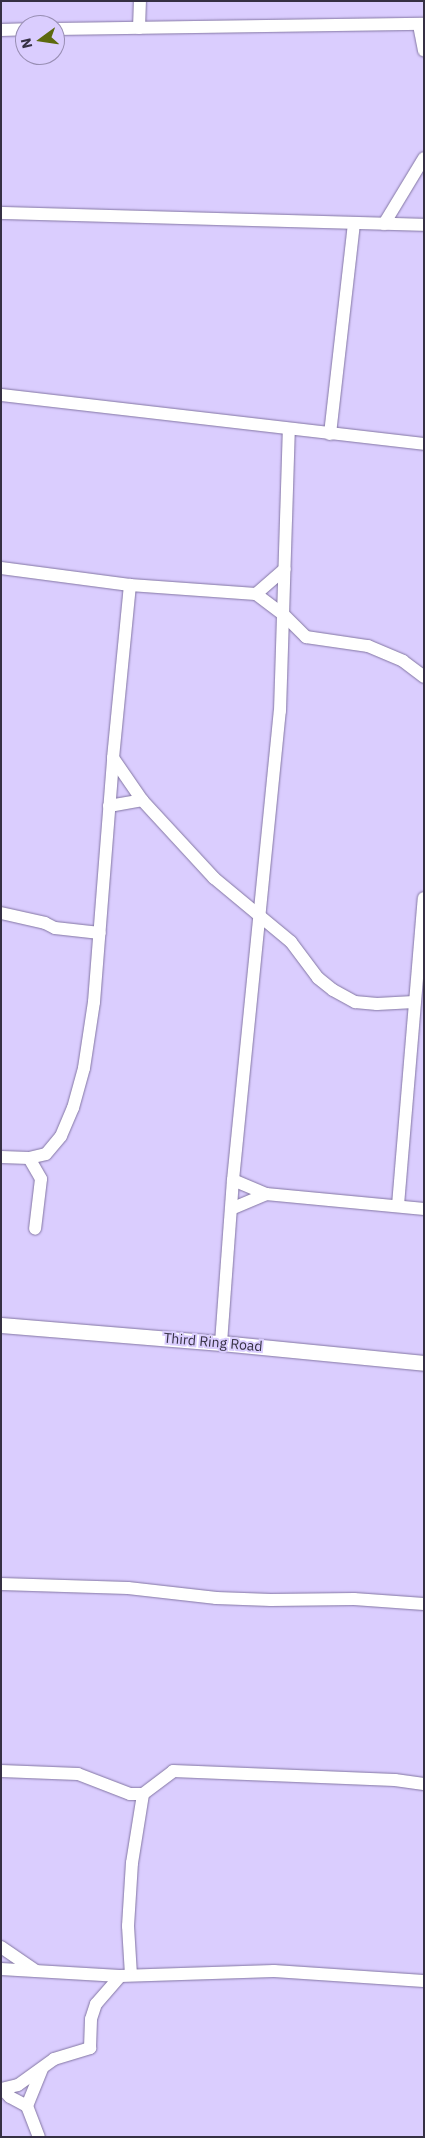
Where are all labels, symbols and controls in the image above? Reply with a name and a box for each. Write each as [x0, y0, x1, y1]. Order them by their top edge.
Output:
north arrow [15, 15, 65, 65]
text: N [16, 36, 36, 50]
street label: Third Ring Road [163, 1329, 263, 1355]

